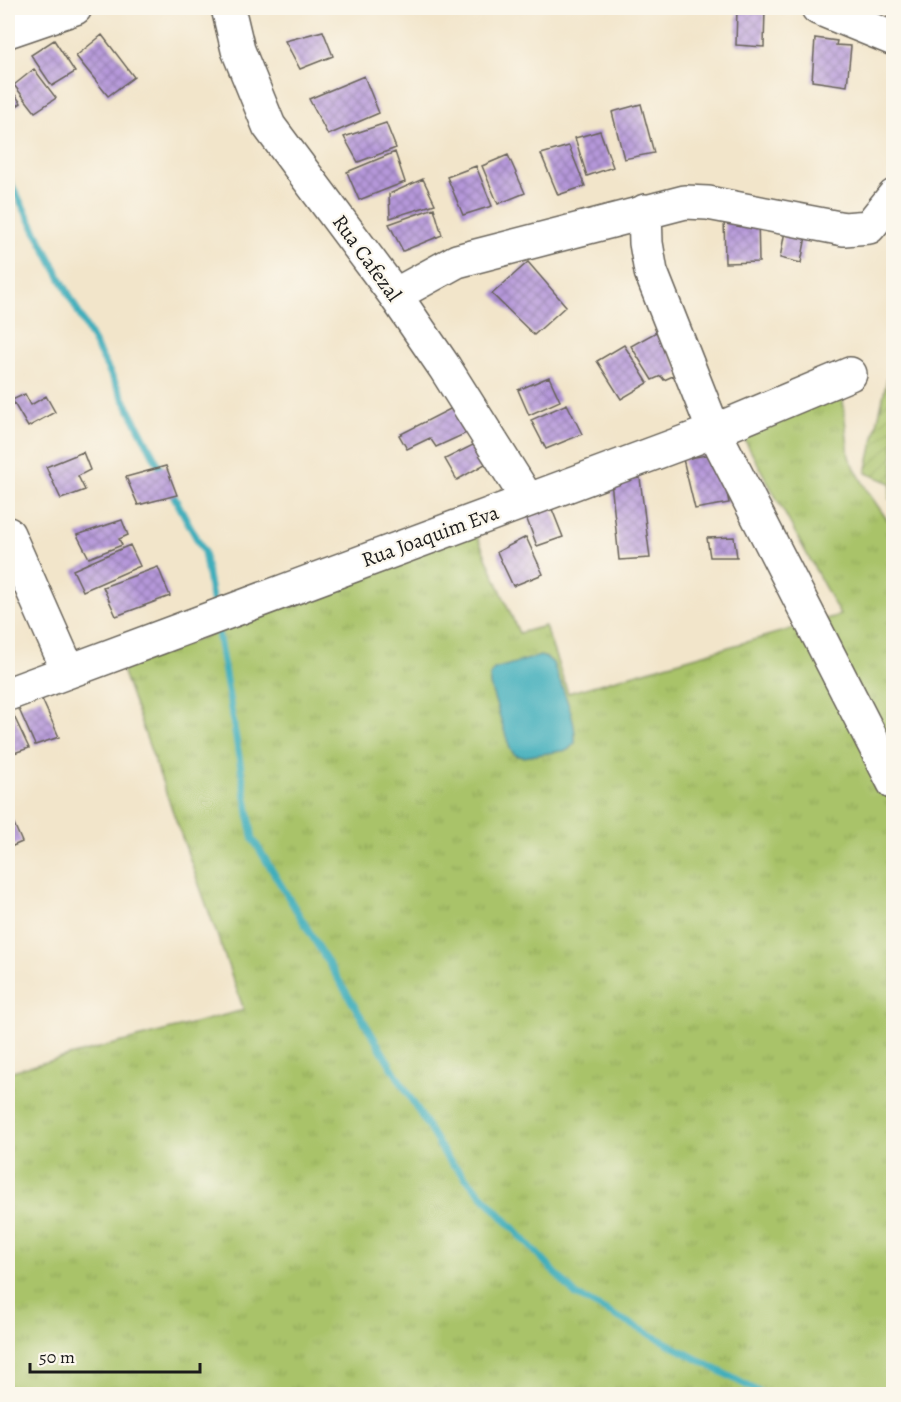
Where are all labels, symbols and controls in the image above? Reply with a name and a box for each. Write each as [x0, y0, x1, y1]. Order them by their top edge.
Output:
street label: Rua Cafezal [326, 209, 408, 307]
street label: Rua Joaquim Eva [358, 498, 503, 574]
scale bar [30, 1336, 200, 1374]
text: 50 m [39, 1345, 75, 1369]

